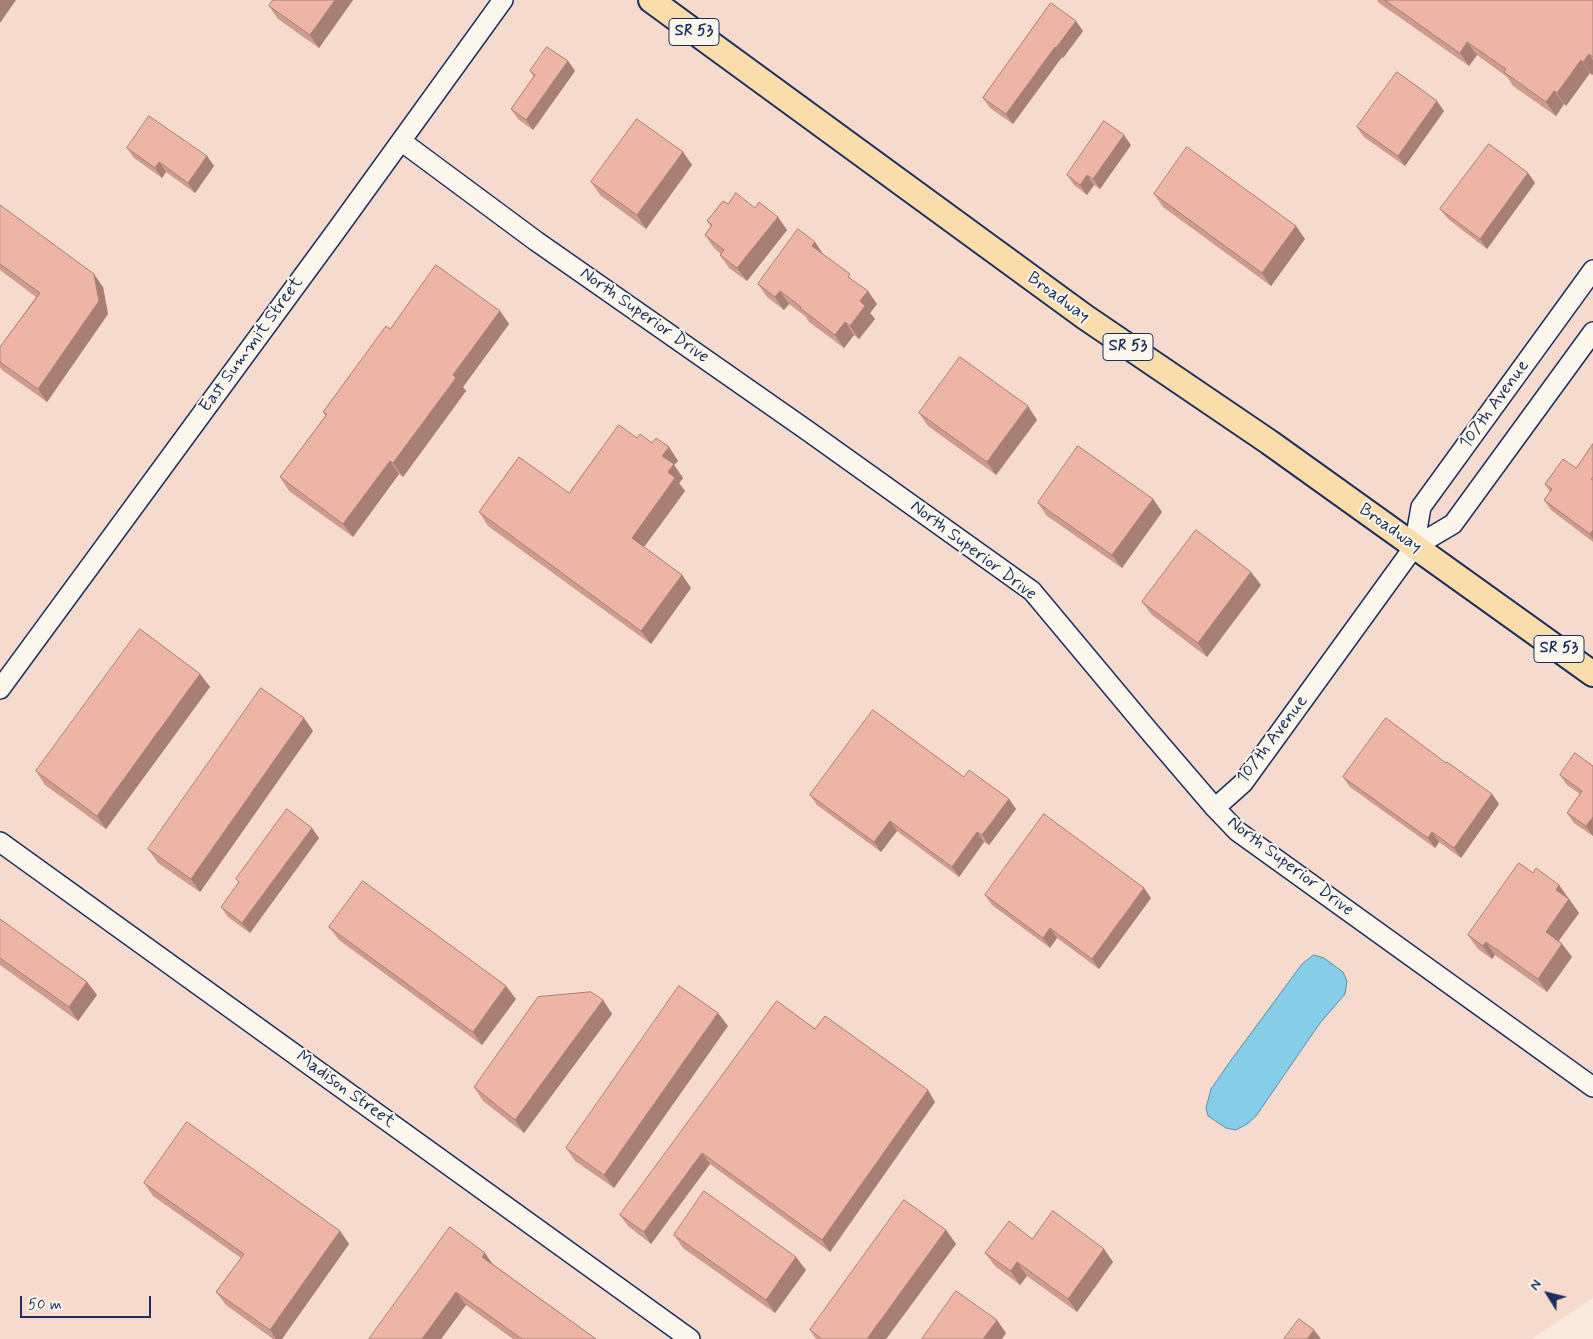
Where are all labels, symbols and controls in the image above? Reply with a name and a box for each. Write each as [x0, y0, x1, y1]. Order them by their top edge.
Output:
road number: SR 53 [669, 18, 719, 46]
street label: North Superior Drive [575, 263, 713, 369]
street label: Broadway [1022, 268, 1094, 328]
street label: East Summit Street [196, 273, 308, 417]
road number: SR 53 [1103, 334, 1153, 361]
street label: 107th Avenue [1455, 356, 1535, 454]
street label: North Superior Drive [905, 496, 1041, 606]
street label: Broadway [1354, 499, 1426, 559]
road number: SR 53 [1534, 636, 1584, 662]
street label: 107th Avenue [1233, 692, 1313, 788]
street label: North Superior Drive [1222, 812, 1358, 922]
street label: Madison Street [291, 1047, 399, 1133]
north arrow [1523, 1269, 1573, 1319]
text: N [1526, 1276, 1546, 1294]
scale bar [22, 1286, 154, 1318]
text: 50 m [28, 1295, 62, 1315]

